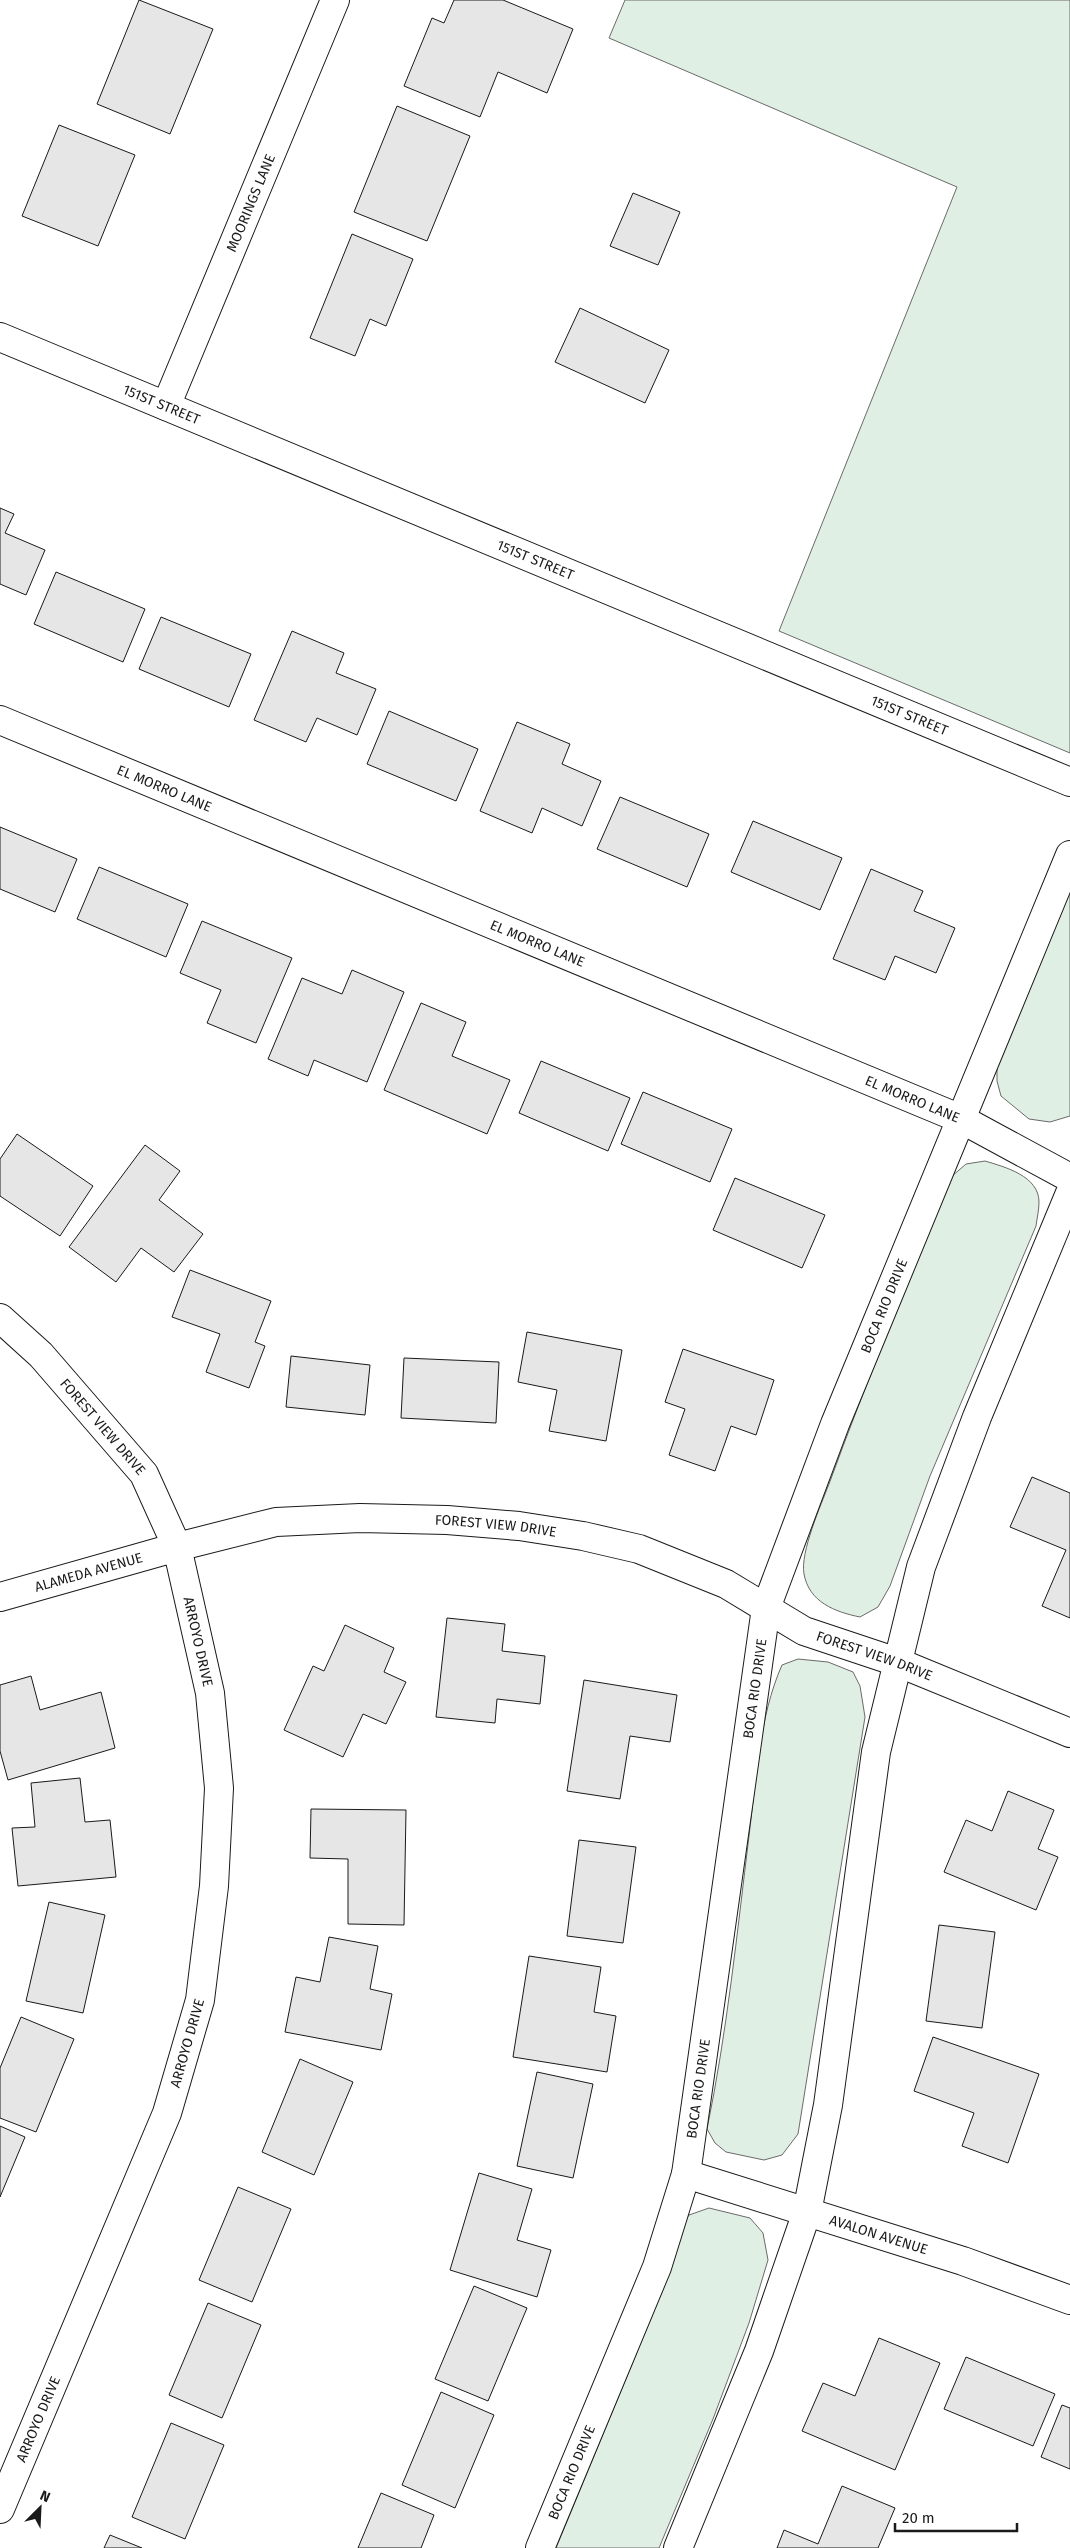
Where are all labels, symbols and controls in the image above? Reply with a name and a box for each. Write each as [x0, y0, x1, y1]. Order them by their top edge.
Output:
street label: MOORINGS LANE [223, 152, 279, 255]
street label: 151ST STREET [120, 381, 203, 429]
street label: 151ST STREET [494, 537, 577, 584]
street label: 151ST STREET [868, 692, 951, 740]
street label: EL MORRO LANE [114, 761, 214, 816]
street label: EL MORRO LANE [487, 916, 587, 971]
street label: EL MORRO LANE [862, 1072, 962, 1127]
street label: BOCA RIO DRIVE [857, 1256, 911, 1356]
street label: FOREST VIEW DRIVE [56, 1375, 149, 1479]
street label: FOREST VIEW DRIVE [435, 1512, 558, 1541]
street label: ALAMEDA AVENUE [33, 1549, 145, 1596]
street label: ARROYO DRIVE [180, 1595, 216, 1688]
street label: FOREST VIEW DRIVE [814, 1628, 935, 1685]
street label: BOCA RIO DRIVE [740, 1638, 771, 1740]
street label: ARROYO DRIVE [167, 1997, 208, 2090]
street label: BOCA RIO DRIVE [683, 2038, 714, 2140]
street label: AVALON AVENUE [827, 2212, 930, 2258]
street label: ARROYO DRIVE [13, 2374, 64, 2465]
street label: BOCA RIO DRIVE [545, 2423, 599, 2522]
north arrow [15, 2483, 65, 2533]
text: N [37, 2487, 53, 2506]
scale bar [895, 2500, 1018, 2532]
text: 20 m [902, 2509, 935, 2527]

